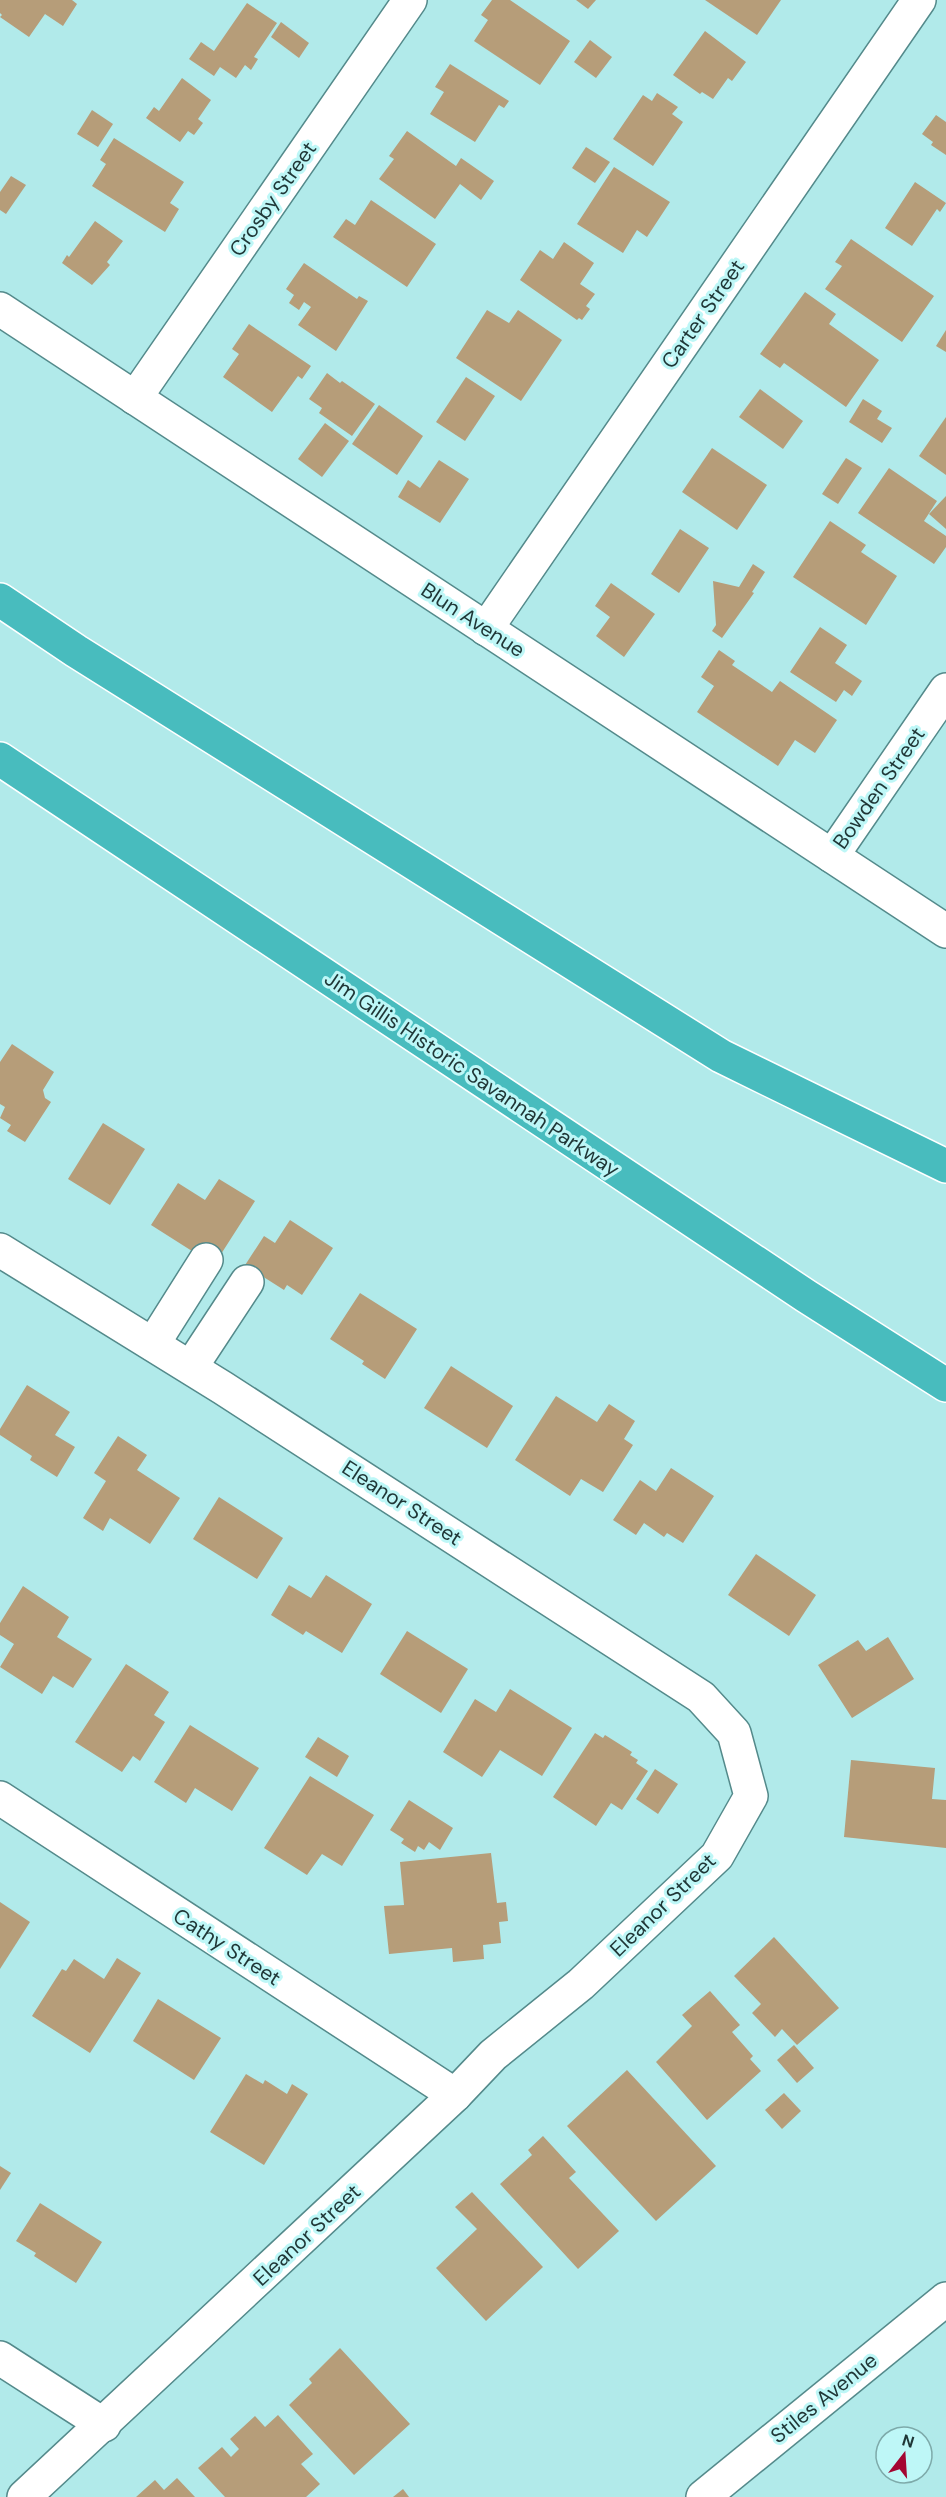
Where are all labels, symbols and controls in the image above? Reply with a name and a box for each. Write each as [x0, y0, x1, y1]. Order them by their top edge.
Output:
street label: Crosby Street [223, 136, 323, 262]
street label: Carter Street [655, 254, 751, 374]
street label: Blun Avenue [416, 576, 530, 664]
street label: Bowden Street [827, 722, 931, 854]
street label: Jim Gillis Historic Savannah Parkway [319, 965, 625, 1184]
street label: Eleanor Street [337, 1454, 467, 1552]
street label: Eleanor Street [604, 1847, 722, 1963]
street label: Cathy Street [168, 1902, 286, 1992]
street label: Eleanor Street [247, 2178, 367, 2292]
street label: Stiles Avenue [765, 2346, 883, 2450]
north arrow [874, 2425, 934, 2485]
text: N [900, 2429, 917, 2453]

